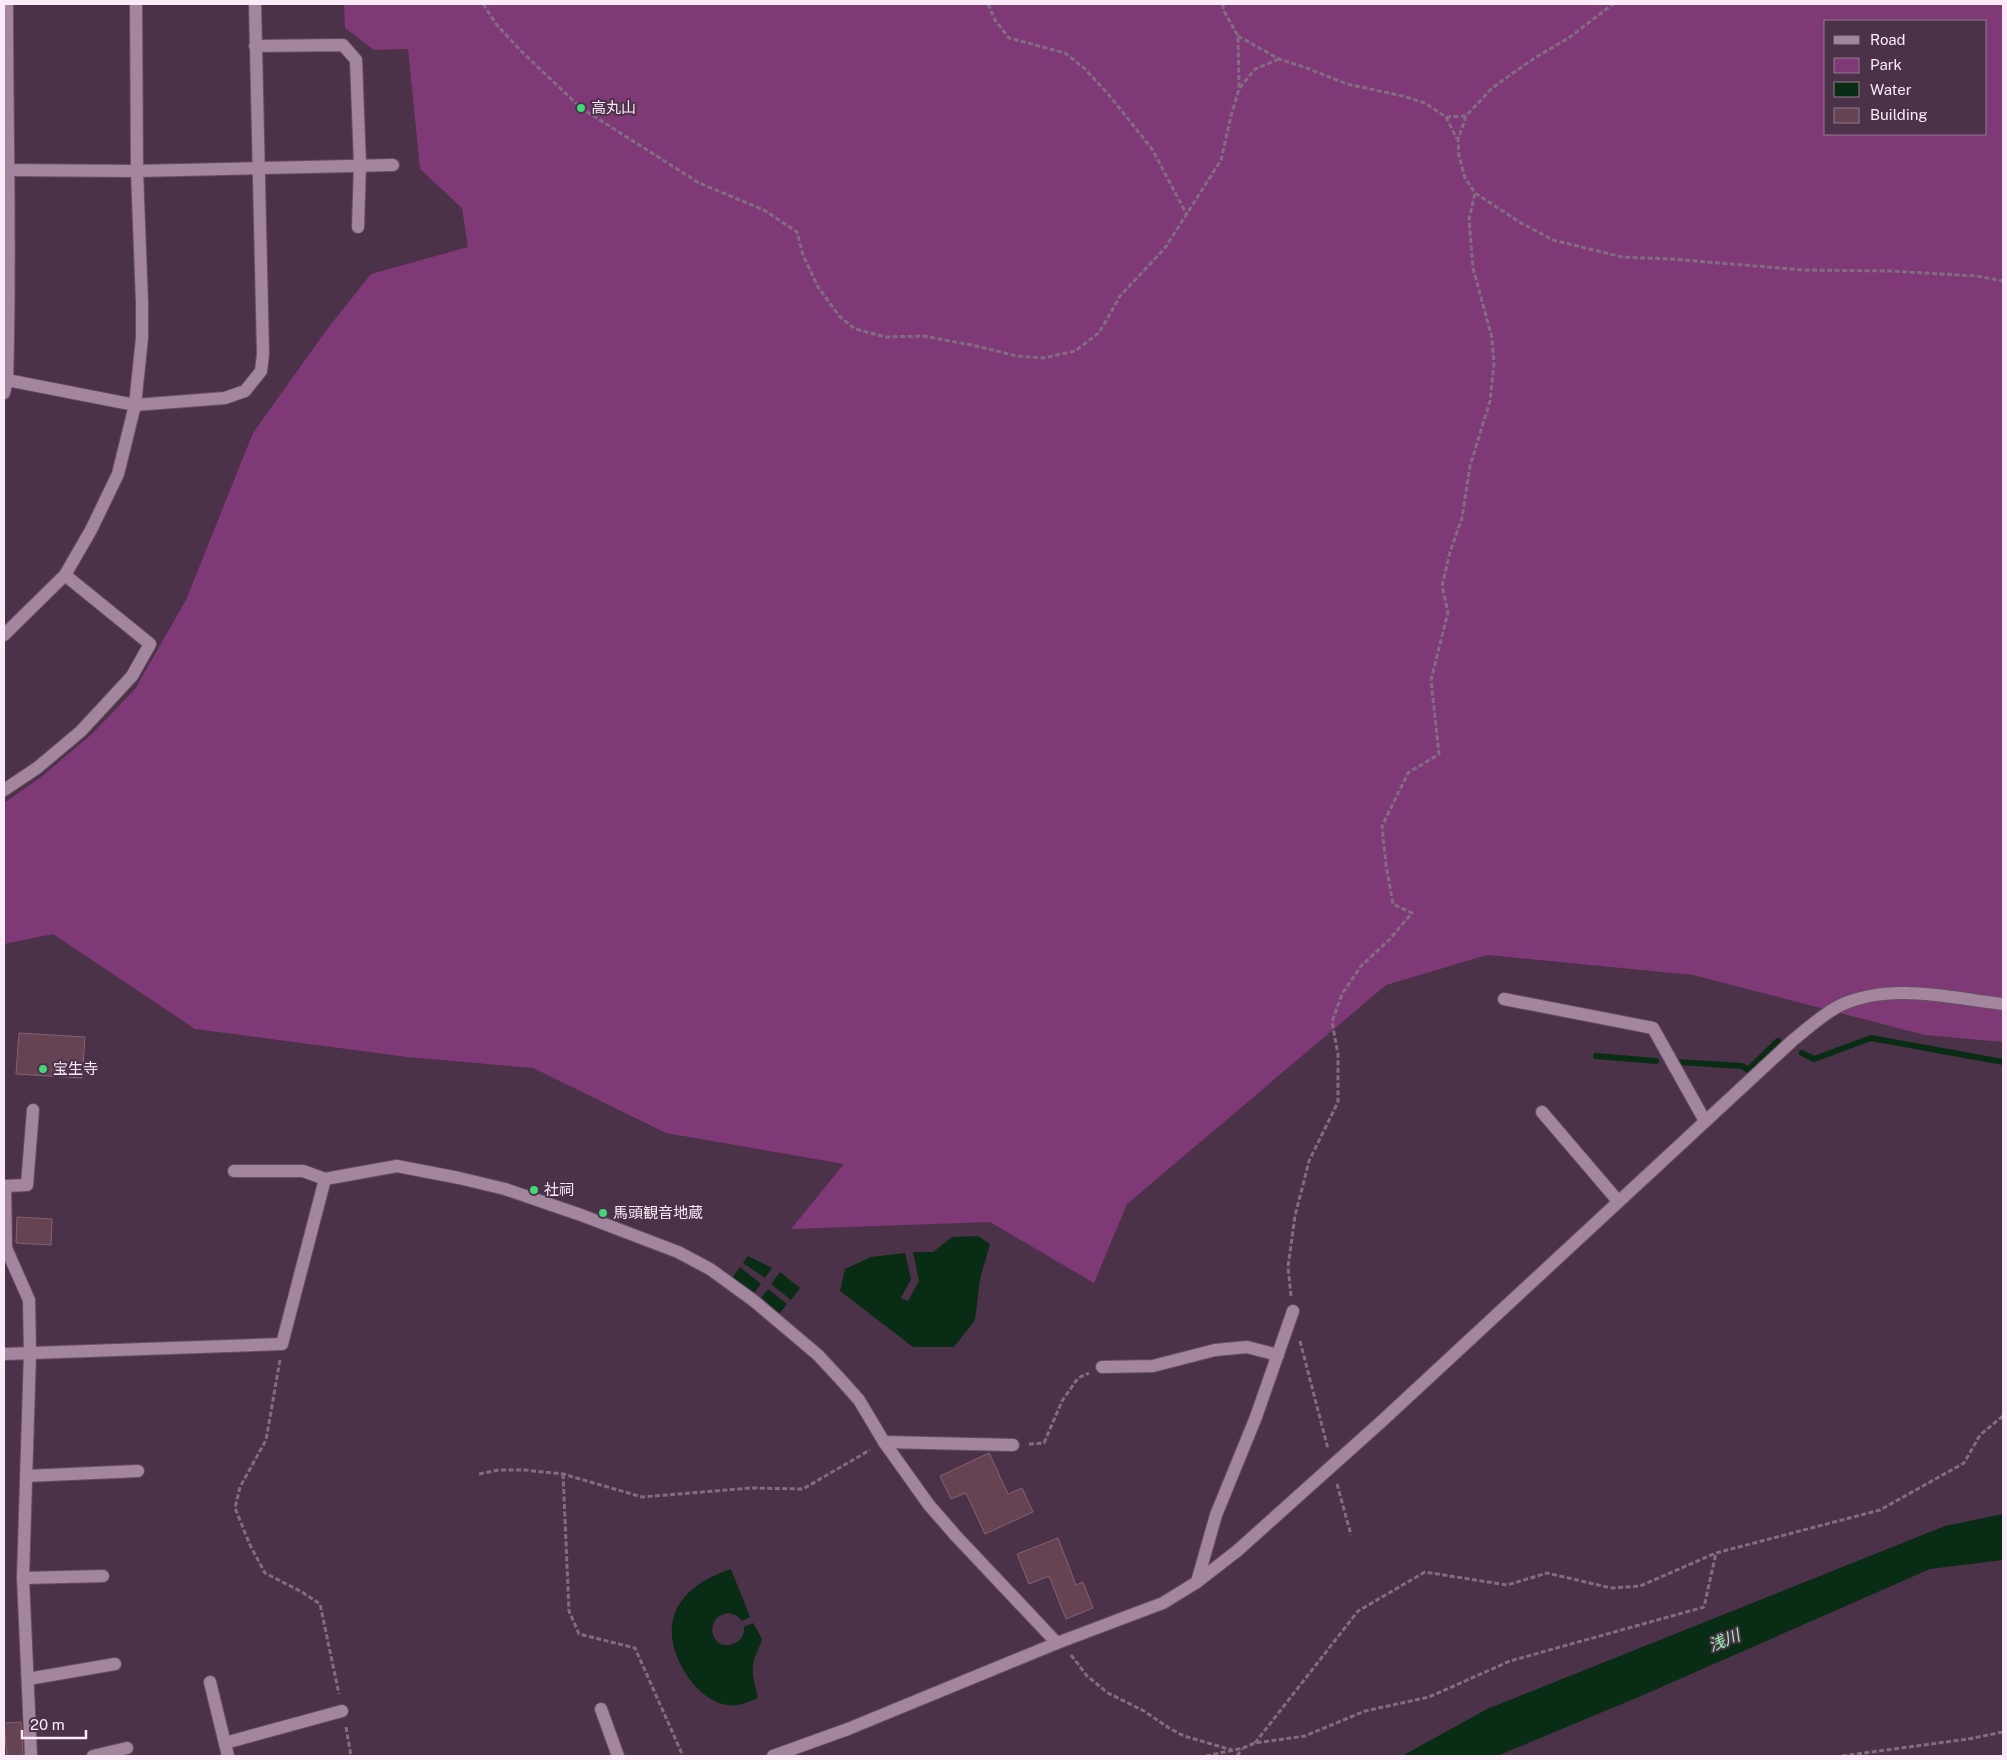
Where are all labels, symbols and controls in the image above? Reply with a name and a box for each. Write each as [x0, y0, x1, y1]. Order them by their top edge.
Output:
legend [1824, 20, 1987, 135]
text: Road [1870, 31, 1906, 48]
text: Park [1870, 56, 1902, 73]
text: Water [1870, 81, 1912, 98]
place label: 高丸山 [591, 99, 636, 116]
marker: 高丸山 [575, 102, 587, 114]
text: Building [1870, 106, 1928, 123]
place label: 宝生寺 [53, 1060, 98, 1077]
marker: 宝生寺 [37, 1063, 49, 1075]
place label: 社祠 [544, 1181, 574, 1198]
marker: 社祠 [528, 1184, 540, 1196]
place label: 馬頭観音地蔵 [613, 1204, 703, 1221]
marker: 馬頭観音地蔵 [597, 1207, 609, 1219]
water label: 浅川 [1706, 1625, 1744, 1655]
scale bar [22, 1708, 86, 1740]
text: 20 m [30, 1716, 65, 1733]

